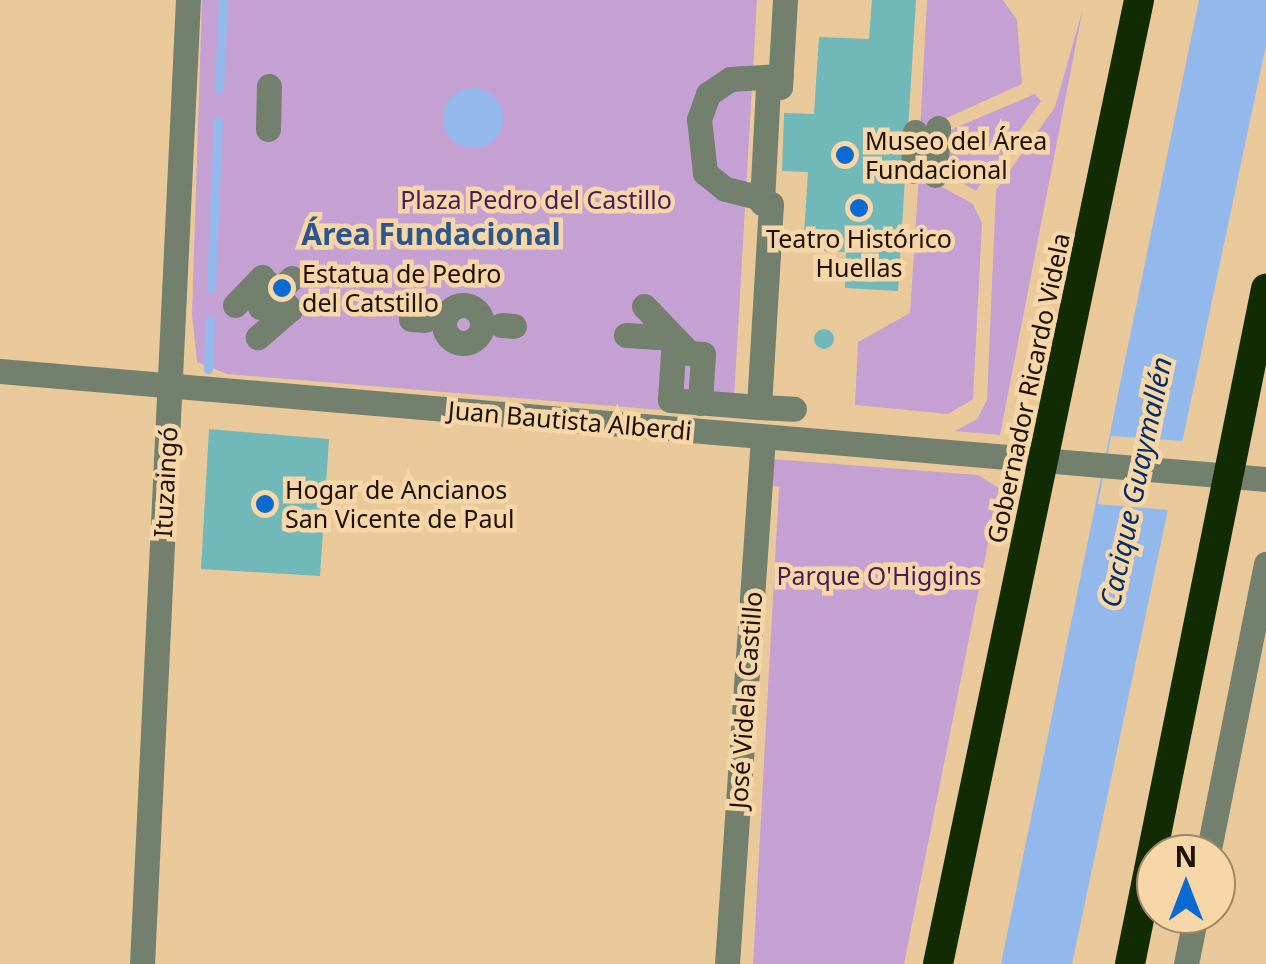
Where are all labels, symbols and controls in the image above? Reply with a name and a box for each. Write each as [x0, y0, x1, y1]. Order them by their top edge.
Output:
place label: Museo del Área Fundacional [865, 126, 1047, 185]
marker: Museo del Área Fundacional [834, 144, 856, 166]
park label: Plaza Pedro del Castillo [400, 184, 672, 214]
marker: Teatro Histórico Huellas [848, 197, 870, 219]
district label: Área Fundacional [301, 216, 561, 252]
place label: Teatro Histórico Huellas [766, 224, 952, 283]
street label: Gobernador Ricardo Videla [980, 230, 1076, 546]
place label: Estatua de Pedro del Catstillo [302, 259, 501, 318]
marker: Estatua de Pedro del Catstillo [271, 277, 293, 299]
water label: Cacique Guaymallén [1092, 354, 1178, 610]
street label: Juan Bautista Alberdi [447, 394, 693, 446]
street label: Ituzaingó [147, 426, 183, 538]
place label: Hogar de Ancianos San Vicente de Paul [285, 475, 514, 534]
marker: Hogar de Ancianos San Vicente de Paul [254, 493, 276, 515]
park label: Parque O'Higgins [776, 560, 982, 590]
street label: José Videla Castillo [722, 590, 768, 810]
north arrow [1136, 834, 1236, 934]
text: N [1175, 837, 1197, 875]

